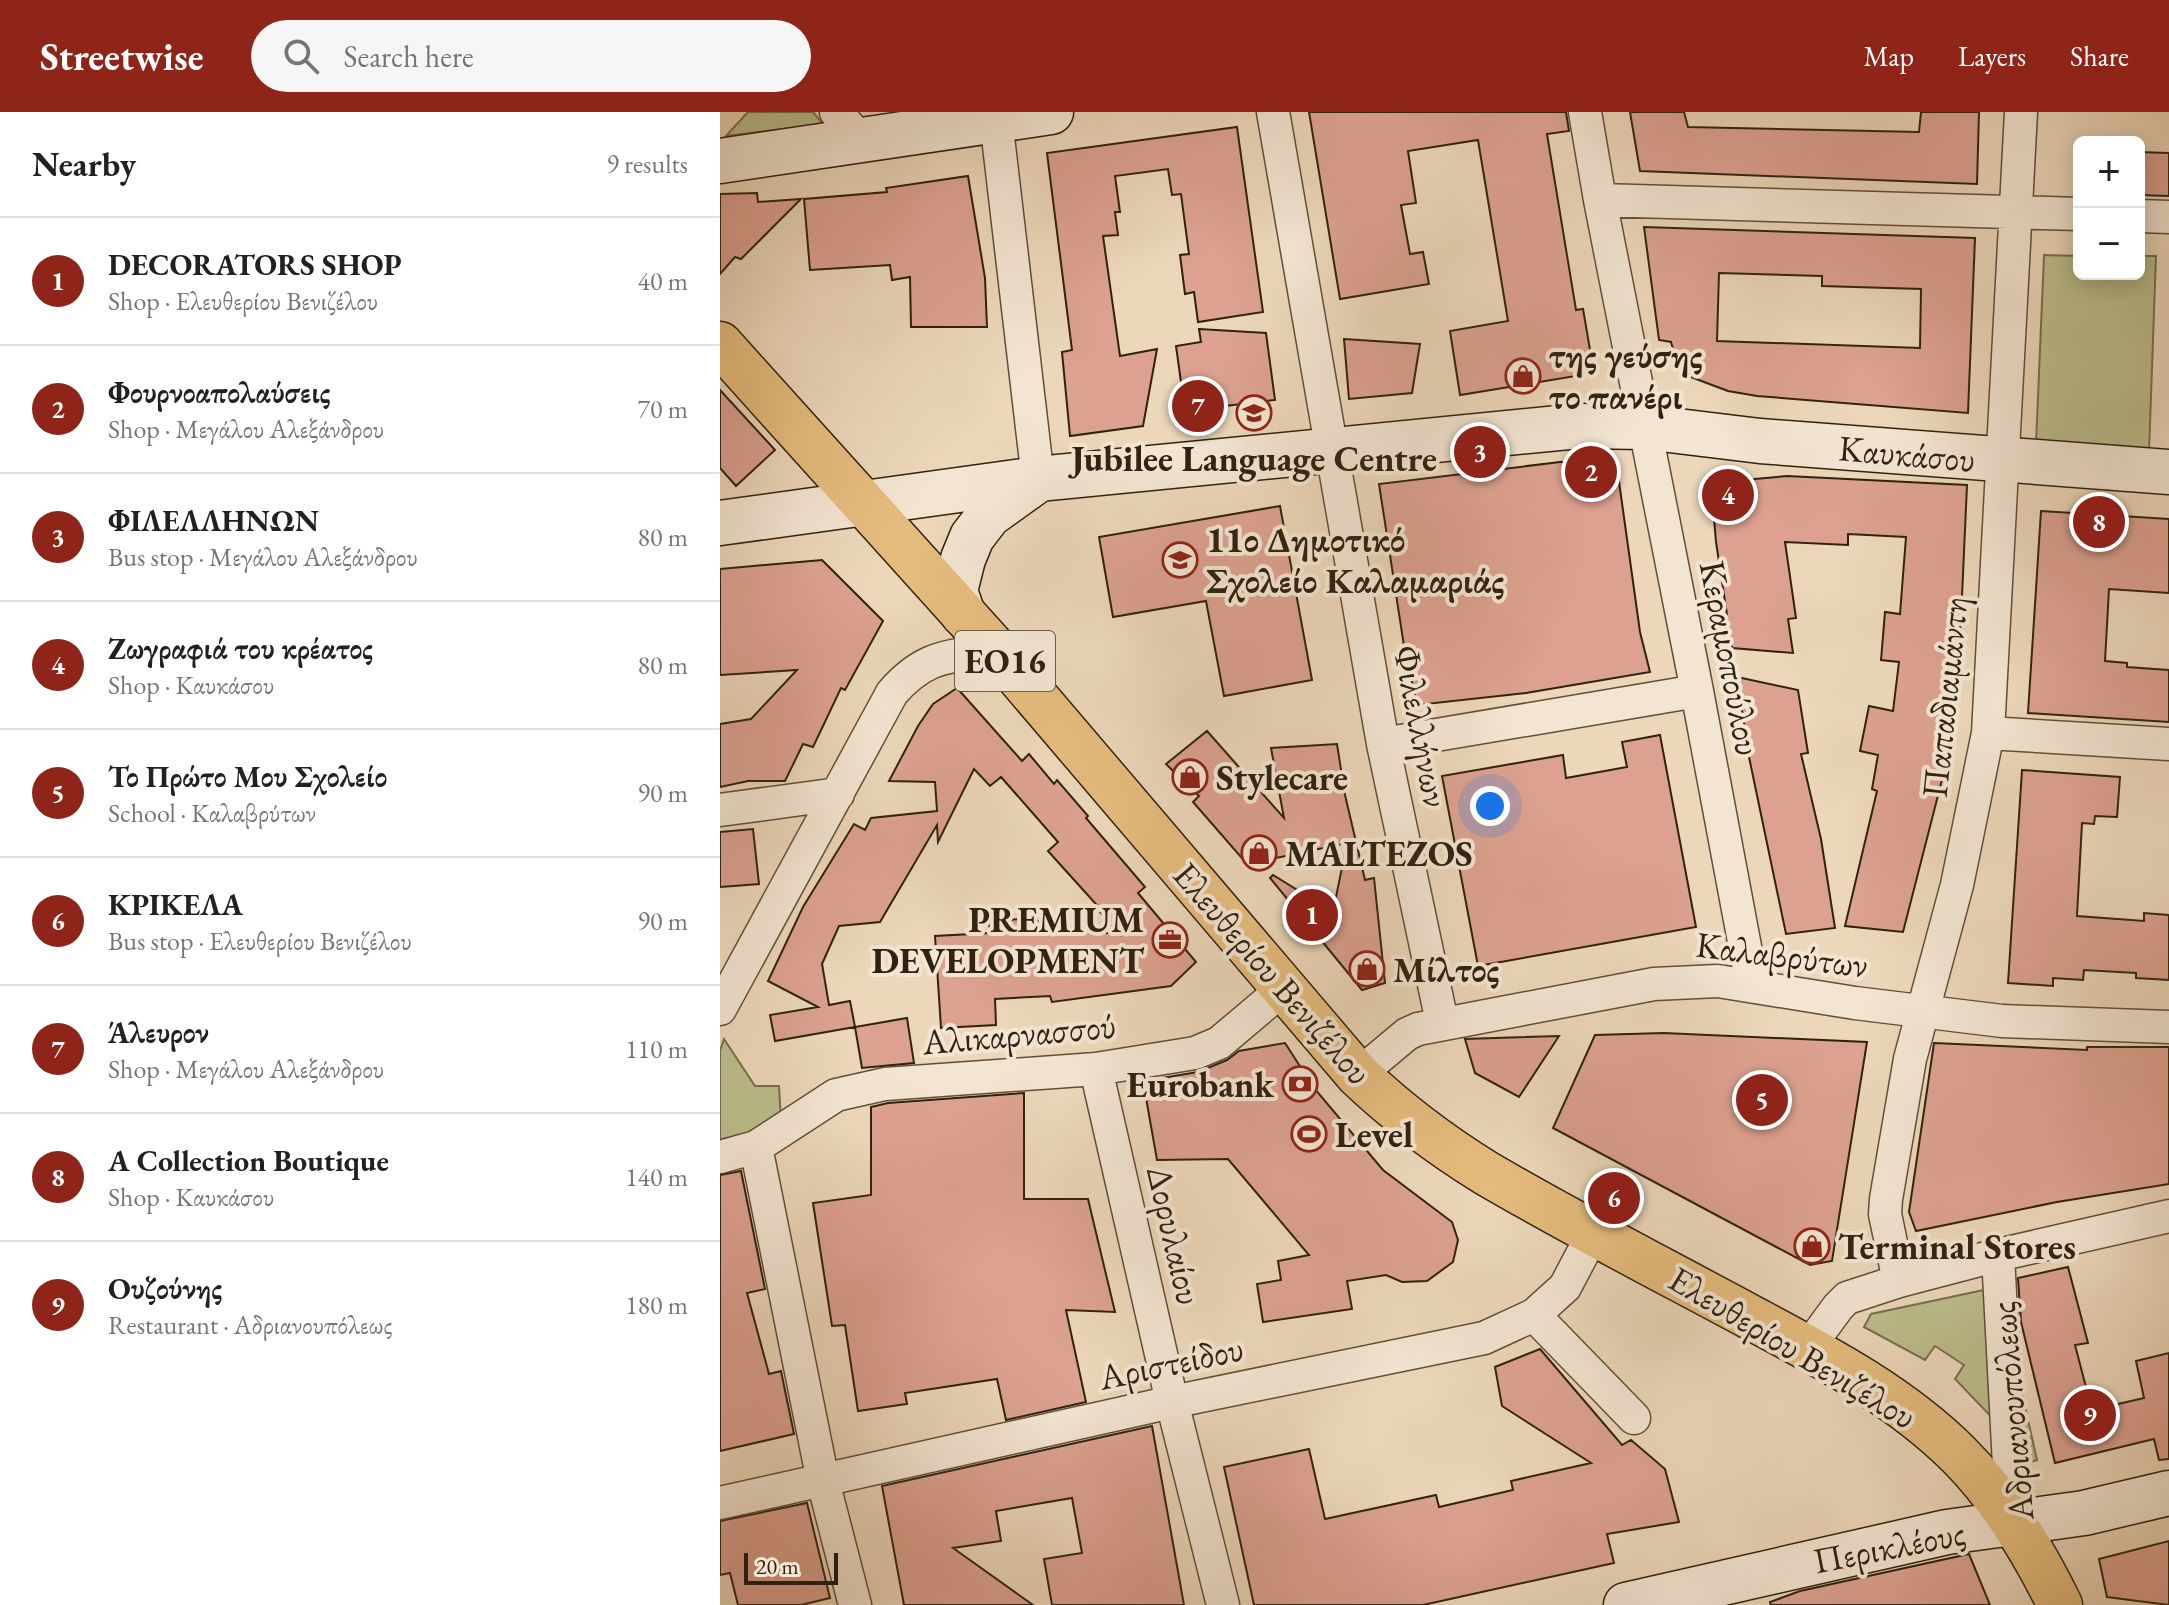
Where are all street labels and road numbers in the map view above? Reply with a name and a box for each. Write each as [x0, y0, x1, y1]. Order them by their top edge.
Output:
street label: Καυκάσου [1837, 424, 1977, 483]
street label: Κεραμοπούλου [1689, 557, 1772, 760]
street label: Παπαδιαμάντη [1911, 594, 1978, 800]
road number: ΕΟ16 [955, 631, 1055, 691]
street label: Φιλελλήνων [1383, 641, 1460, 811]
street label: Ελευθερίου Βενιζέλου [1163, 852, 1382, 1095]
street label: Καλαβρύτων [1693, 921, 1871, 988]
street label: Αλικαρνασσού [919, 1002, 1118, 1065]
street label: Δορυλαίου [1136, 1161, 1213, 1309]
street label: Ελευθερίου Βενιζέλου [1660, 1255, 1925, 1440]
street label: Αδριανουπόλεως [1979, 1300, 2045, 1523]
street label: Αριστείδου [1094, 1324, 1248, 1401]
street label: Περικλέους [1809, 1509, 1969, 1584]

